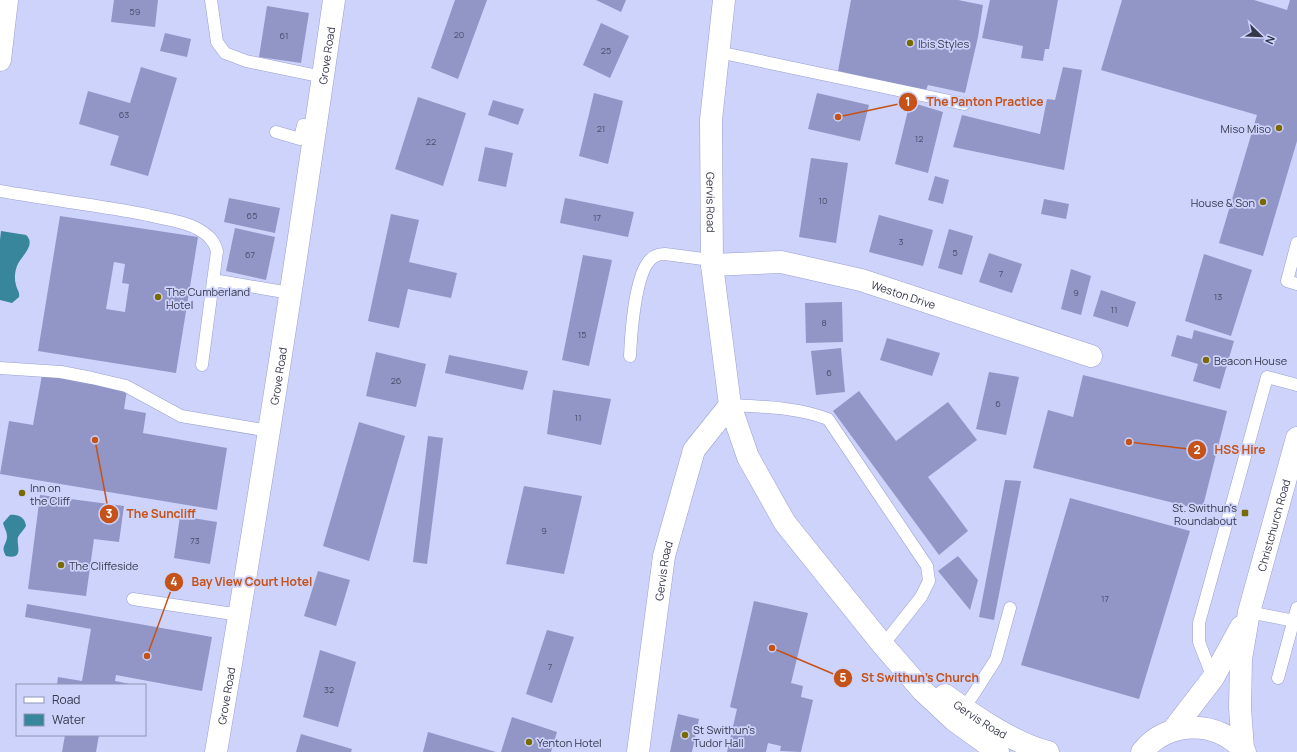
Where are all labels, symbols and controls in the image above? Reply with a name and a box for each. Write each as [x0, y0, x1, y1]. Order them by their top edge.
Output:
house number: 59 [130, 5, 140, 18]
north arrow [1241, 16, 1281, 56]
street label: Grove Road [314, 26, 338, 85]
house number: 20 [454, 28, 464, 41]
house number: 61 [280, 29, 288, 42]
text: N [1262, 34, 1279, 47]
place label: Ibis Styles [918, 36, 969, 51]
marker: Ibis Styles [905, 38, 915, 48]
house number: 25 [601, 44, 611, 57]
callout: The Panton Practice [898, 90, 1051, 114]
text: 1 [905, 93, 911, 110]
text: The Panton Practice [926, 93, 1044, 110]
house number: 63 [119, 108, 129, 121]
place label: Miso Miso [1221, 121, 1271, 136]
house number: 21 [597, 122, 605, 135]
marker: Miso Miso [1274, 123, 1284, 133]
house number: 12 [915, 132, 923, 145]
house number: 22 [426, 135, 436, 148]
street label: Gervis Road [704, 172, 719, 233]
house number: 10 [819, 194, 828, 207]
place label: House & Son [1191, 195, 1255, 210]
marker: House & Son [1258, 197, 1268, 207]
house number: 65 [247, 209, 257, 222]
house number: 17 [593, 211, 601, 224]
house number: 3 [899, 235, 904, 248]
house number: 5 [952, 246, 958, 259]
house number: 67 [245, 248, 256, 261]
house number: 7 [999, 267, 1004, 280]
street label: Weston Drive [869, 276, 938, 312]
place label: The Cumberland Hotel [166, 284, 250, 312]
house number: 9 [1073, 286, 1079, 299]
house number: 13 [1214, 290, 1222, 303]
marker: The Cumberland Hotel [153, 292, 163, 302]
house number: 11 [1110, 303, 1118, 316]
house number: 8 [821, 316, 827, 329]
house number: 15 [578, 328, 586, 341]
street label: Grove Road [266, 346, 290, 406]
place label: Beacon House [1214, 353, 1288, 368]
marker: Beacon House [1201, 355, 1211, 365]
house number: 6 [826, 366, 832, 379]
house number: 26 [391, 374, 402, 387]
house number: 6 [995, 397, 1001, 410]
house number: 11 [574, 411, 582, 424]
callout: HSS Hire [1187, 438, 1274, 462]
text: 2 [1193, 441, 1201, 458]
text: HSS Hire [1215, 441, 1265, 458]
street label: Christchurch Road [1253, 477, 1293, 573]
place label: Inn on the Cliff [30, 480, 71, 508]
marker: Inn on the Cliff [17, 488, 27, 498]
place label: St. Swithun's Roundabout [1172, 500, 1237, 528]
callout: The Suncliff [99, 502, 204, 526]
text: 3 [106, 505, 113, 522]
text: The Suncliff [126, 505, 196, 522]
marker: St. Swithun's Roundabout [1240, 508, 1250, 518]
house number: 9 [541, 524, 547, 537]
house number: 73 [190, 534, 200, 547]
street label: Gervis Road [651, 539, 675, 602]
place label: The Cliffeside [69, 558, 139, 573]
marker: The Cliffeside [56, 560, 66, 570]
callout: Bay View Court Hotel [164, 570, 320, 594]
text: 4 [170, 573, 178, 590]
text: Bay View Court Hotel [192, 573, 312, 590]
house number: 17 [1101, 592, 1109, 605]
house number: 7 [548, 660, 553, 673]
street label: Grove Road [213, 666, 238, 726]
callout: St Swithun's Church [833, 666, 986, 690]
text: 5 [839, 669, 847, 686]
text: St Swithun's Church [861, 669, 979, 686]
house number: 32 [324, 683, 334, 696]
legend [16, 684, 146, 736]
text: Road [52, 691, 80, 708]
street label: Gervis Road [951, 696, 1010, 741]
text: Water [52, 711, 86, 728]
place label: St Swithun's Tudor Hall [693, 722, 755, 750]
marker: St Swithun's Tudor Hall [680, 730, 690, 740]
place label: Yenton Hotel [537, 735, 602, 750]
marker: Yenton Hotel [524, 737, 534, 747]

